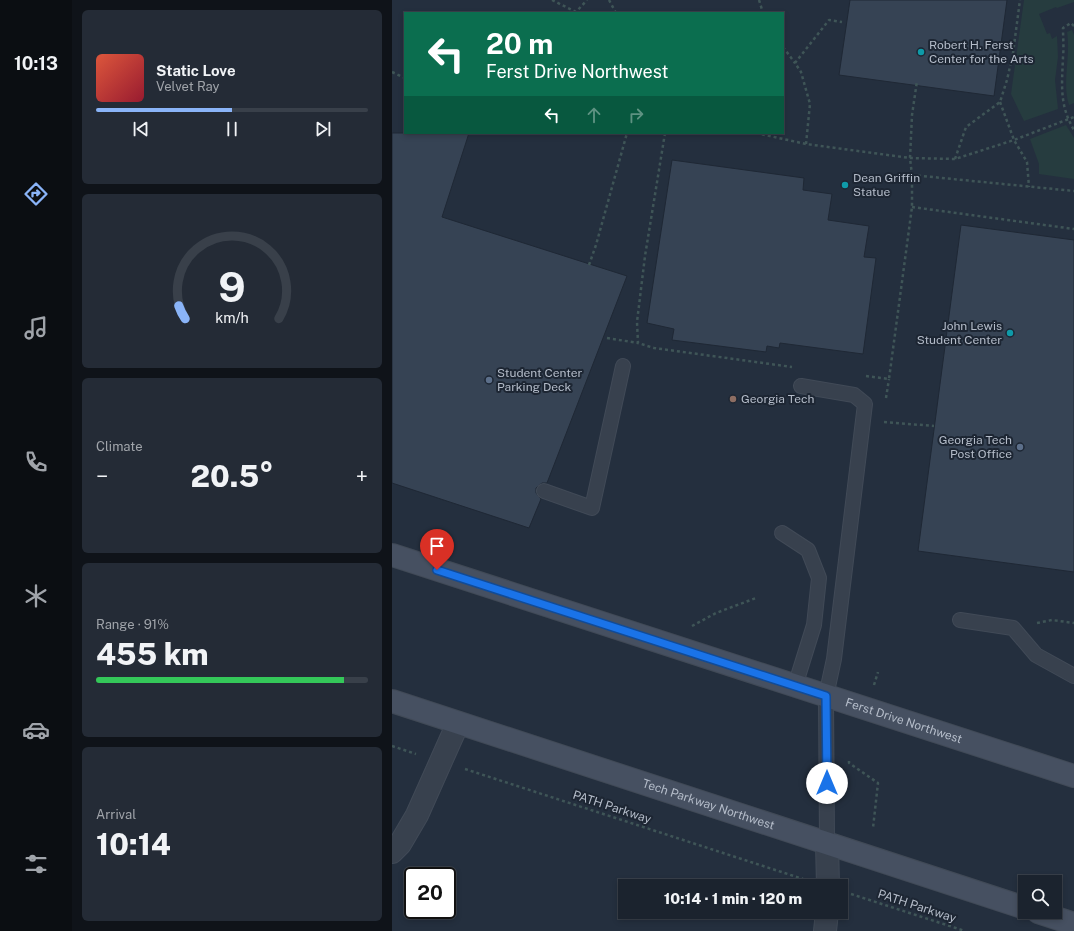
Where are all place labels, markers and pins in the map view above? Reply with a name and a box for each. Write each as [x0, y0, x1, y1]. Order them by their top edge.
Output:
place label: Robert H. Ferst Center for the Arts [929, 38, 1034, 66]
marker: Robert H. Ferst Center for the Arts [916, 47, 926, 57]
place label: Dean Griffin Statue [853, 171, 920, 199]
marker: Dean Griffin Statue [840, 180, 850, 190]
place label: John Lewis Student Center [917, 319, 1002, 347]
marker: John Lewis Student Center [1005, 328, 1015, 338]
place label: Student Center Parking Deck [497, 366, 583, 394]
marker: Student Center Parking Deck [484, 375, 494, 385]
place label: Georgia Tech [741, 392, 814, 406]
marker: Georgia Tech [728, 394, 738, 404]
place label: Georgia Tech Post Office [939, 433, 1012, 461]
marker: Georgia Tech Post Office [1015, 442, 1025, 452]
pin [420, 529, 454, 570]

